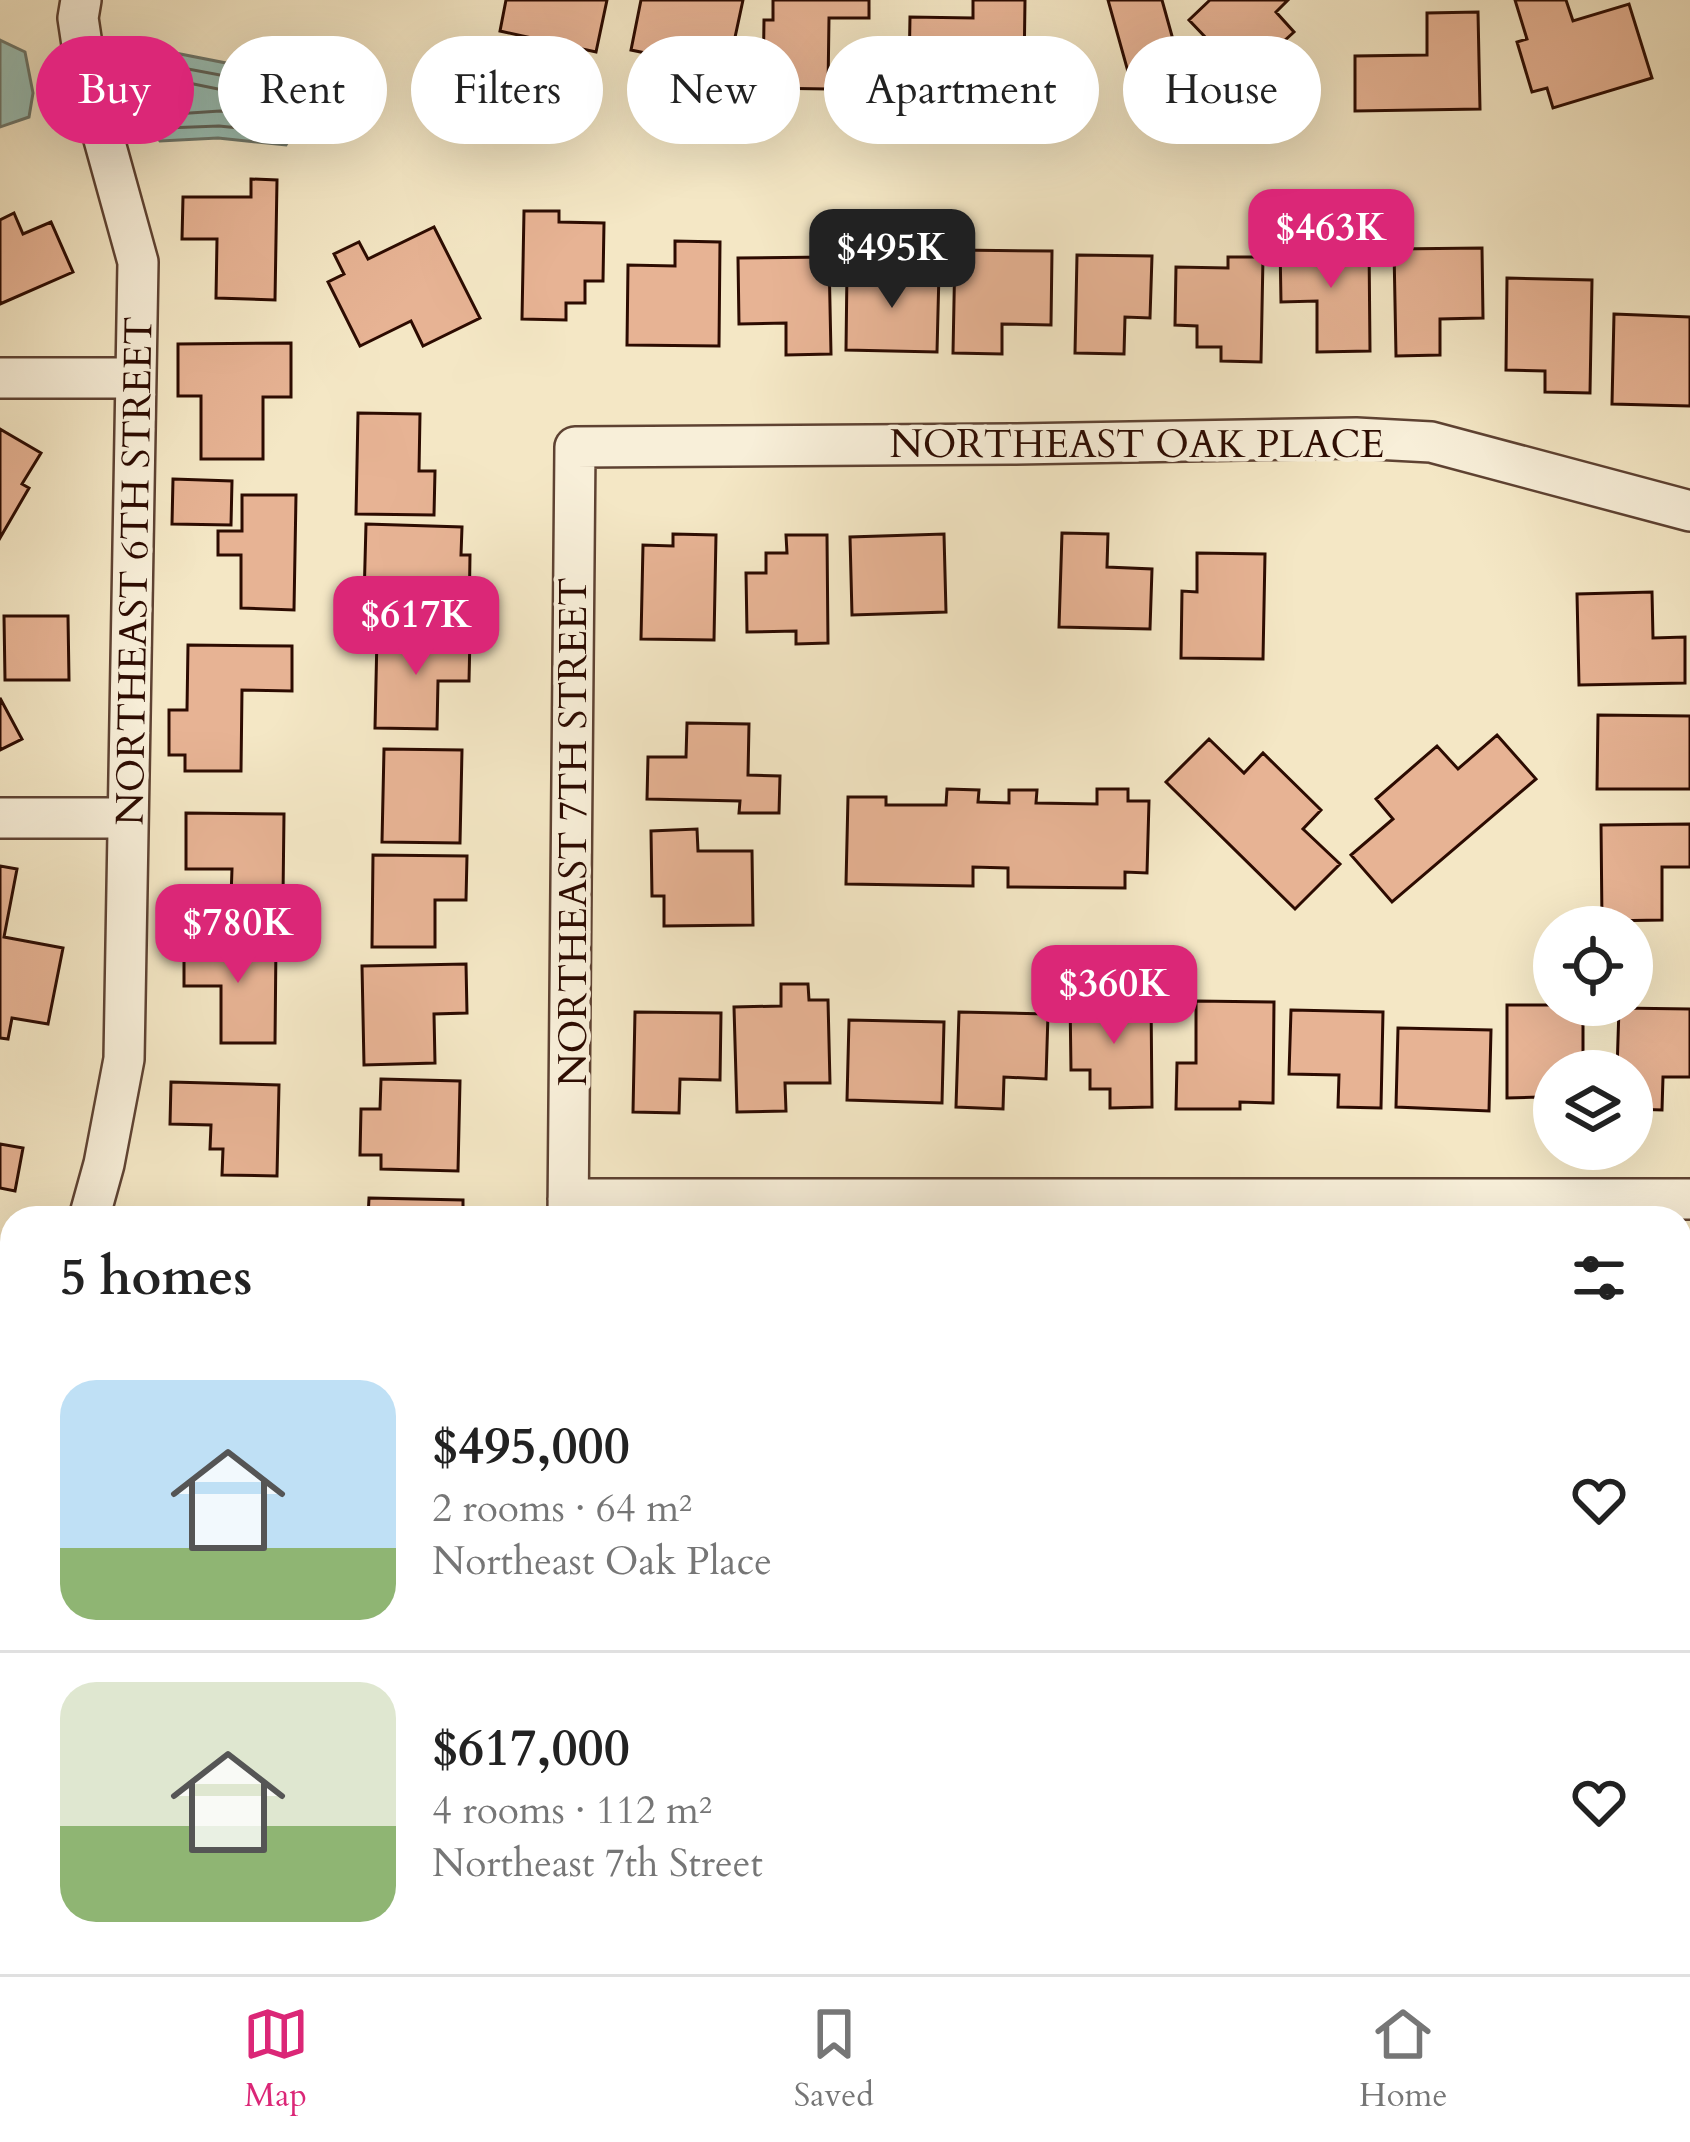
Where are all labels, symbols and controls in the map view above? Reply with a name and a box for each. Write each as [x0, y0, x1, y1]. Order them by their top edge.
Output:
chip: Buy [36, 36, 194, 144]
chip: Rent [218, 36, 387, 144]
chip: Filters [411, 36, 603, 144]
chip: New [627, 36, 800, 144]
chip: Apartment [824, 36, 1099, 144]
chip: House [1123, 36, 1321, 144]
pin: $463K [1247, 189, 1415, 291]
text: $463K [1275, 201, 1387, 254]
pin: $495K [808, 209, 976, 311]
text: $495K [836, 221, 948, 274]
street label: NORTHEAST 6TH STREET [104, 316, 165, 826]
street label: NORTHEAST OAK PLACE [890, 418, 1384, 471]
pin: $617K [332, 576, 500, 678]
street label: NORTHEAST 7TH STREET [547, 577, 600, 1087]
text: $617K [360, 588, 472, 641]
pin: $780K [154, 884, 322, 986]
text: $780K [182, 896, 294, 949]
map controls [1533, 906, 1653, 1170]
button: locate [1533, 906, 1653, 1026]
pin: $360K [1030, 945, 1198, 1047]
text: $360K [1058, 957, 1170, 1010]
button: layers [1533, 1050, 1653, 1170]
text: 5 homes [60, 1243, 252, 1313]
icon: filters [1566, 1245, 1632, 1311]
text: $495,000 [432, 1412, 630, 1482]
icon: home [156, 1428, 300, 1572]
icon: heart [1566, 1467, 1632, 1533]
text: 2 rooms · 64 m² [432, 1482, 692, 1535]
text: Northeast Oak Place [432, 1535, 772, 1588]
text: $617,000 [432, 1714, 630, 1784]
icon: home [156, 1730, 300, 1874]
icon: heart [1566, 1769, 1632, 1835]
text: 4 rooms · 112 m² [432, 1784, 712, 1837]
text: Northeast 7th Street [432, 1837, 763, 1890]
tab: Map [243, 2001, 309, 2118]
tab: Saved [794, 2001, 874, 2118]
tab: Home [1359, 2001, 1447, 2118]

